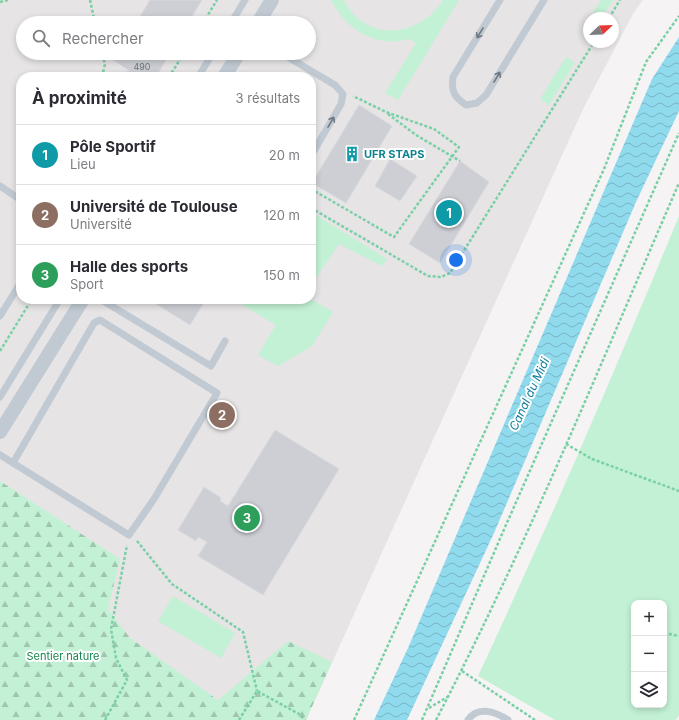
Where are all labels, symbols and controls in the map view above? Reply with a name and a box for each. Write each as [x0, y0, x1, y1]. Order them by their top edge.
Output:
north arrow [583, 12, 619, 48]
search box [16, 16, 316, 60]
icon: search [30, 27, 52, 49]
one-way arrow [475, 27, 483, 39]
text: Rechercher [62, 29, 144, 48]
house number: 490 [133, 61, 151, 72]
one-way arrow [494, 71, 502, 83]
text: À proximité [32, 88, 127, 108]
text: 3 résultats [236, 90, 300, 106]
one-way arrow [327, 116, 335, 128]
text: Pôle Sportif [70, 137, 156, 156]
building icon: UFR STAPS [343, 145, 361, 163]
text: 1 [42, 147, 48, 163]
text: 20 m [269, 147, 300, 163]
place label: UFR STAPS [364, 147, 424, 161]
text: Lieu [70, 156, 96, 172]
text: Université de Toulouse [70, 197, 238, 216]
pin: 1 [436, 198, 462, 228]
text: 2 [41, 207, 49, 223]
text: 120 m [264, 207, 300, 223]
text: Université [70, 216, 132, 232]
your location [446, 250, 466, 270]
text: Halle des sports [70, 257, 188, 276]
text: 3 [41, 267, 49, 283]
text: 150 m [264, 267, 300, 283]
text: Sport [70, 276, 103, 292]
water label: Canal du Midi [506, 354, 553, 433]
pin: 2 [209, 400, 235, 430]
pin: 3 [234, 503, 260, 533]
map controls [631, 600, 667, 708]
button: + [631, 600, 667, 636]
button: − [631, 636, 667, 672]
park label: Sentier nature [26, 649, 100, 663]
button: layers [631, 672, 667, 708]

